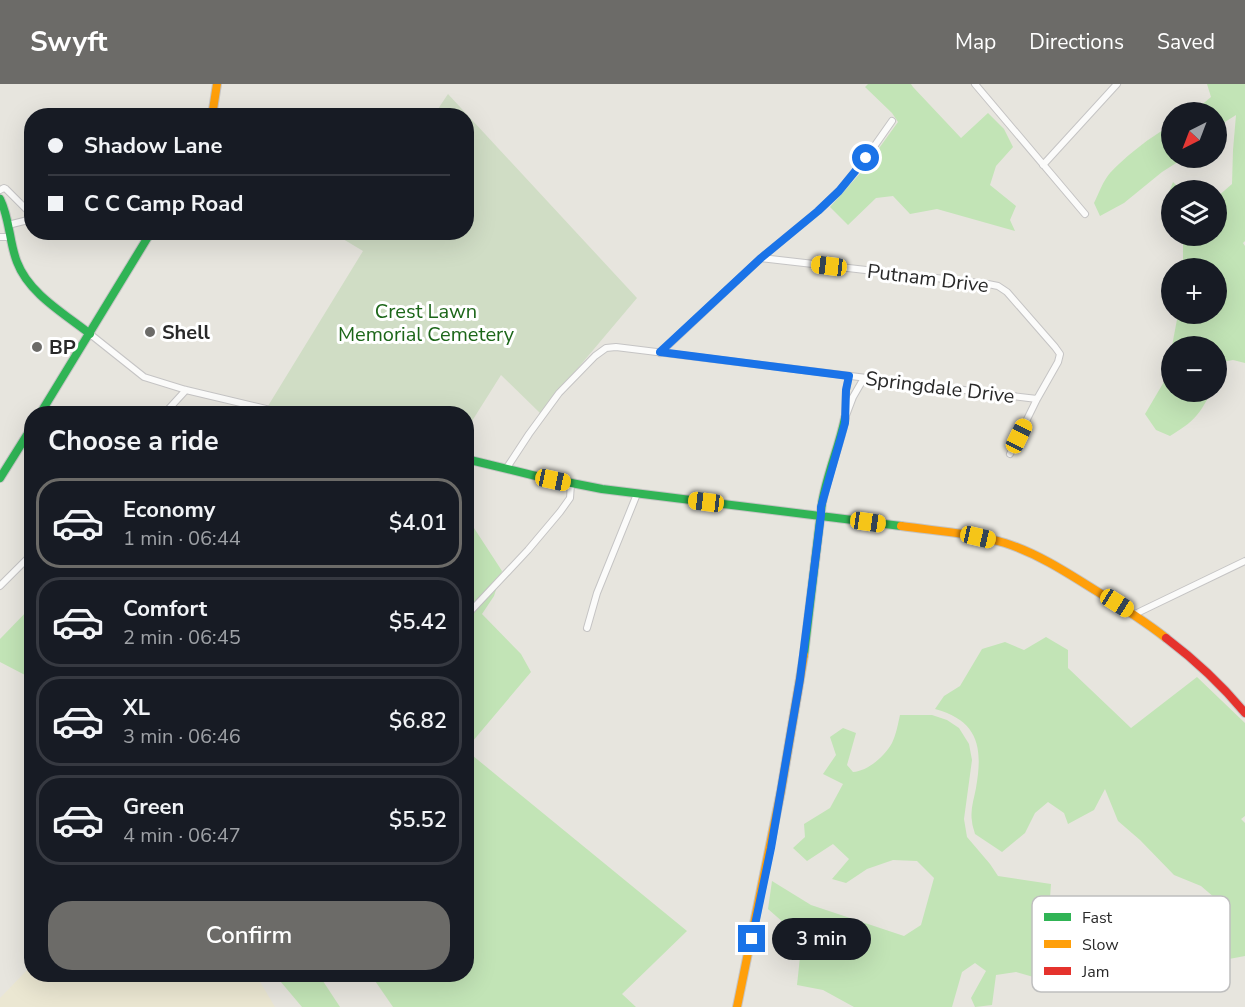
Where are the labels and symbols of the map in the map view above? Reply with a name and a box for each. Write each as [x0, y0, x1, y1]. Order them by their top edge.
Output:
north arrow [1161, 102, 1227, 168]
route start [852, 144, 879, 171]
car [810, 255, 848, 277]
street label: Putnam Drive [866, 258, 990, 299]
park label: Crest Lawn Memorial Cemetery [338, 298, 515, 348]
place label: Shell [162, 319, 211, 346]
marker: Shell [143, 325, 157, 339]
place label: BP [49, 334, 76, 361]
marker: BP [30, 340, 44, 354]
street label: Springdale Drive [864, 365, 1016, 410]
car [1003, 416, 1035, 456]
car [534, 467, 572, 493]
car [687, 491, 725, 513]
car [849, 511, 887, 533]
car [958, 524, 998, 550]
car [1097, 586, 1137, 620]
legend [1032, 896, 1230, 992]
text: Fast [1082, 907, 1113, 929]
callout: 3 min [773, 918, 872, 960]
route end [738, 925, 765, 952]
text: Slow [1082, 934, 1119, 956]
text: Jam [1081, 961, 1109, 983]

